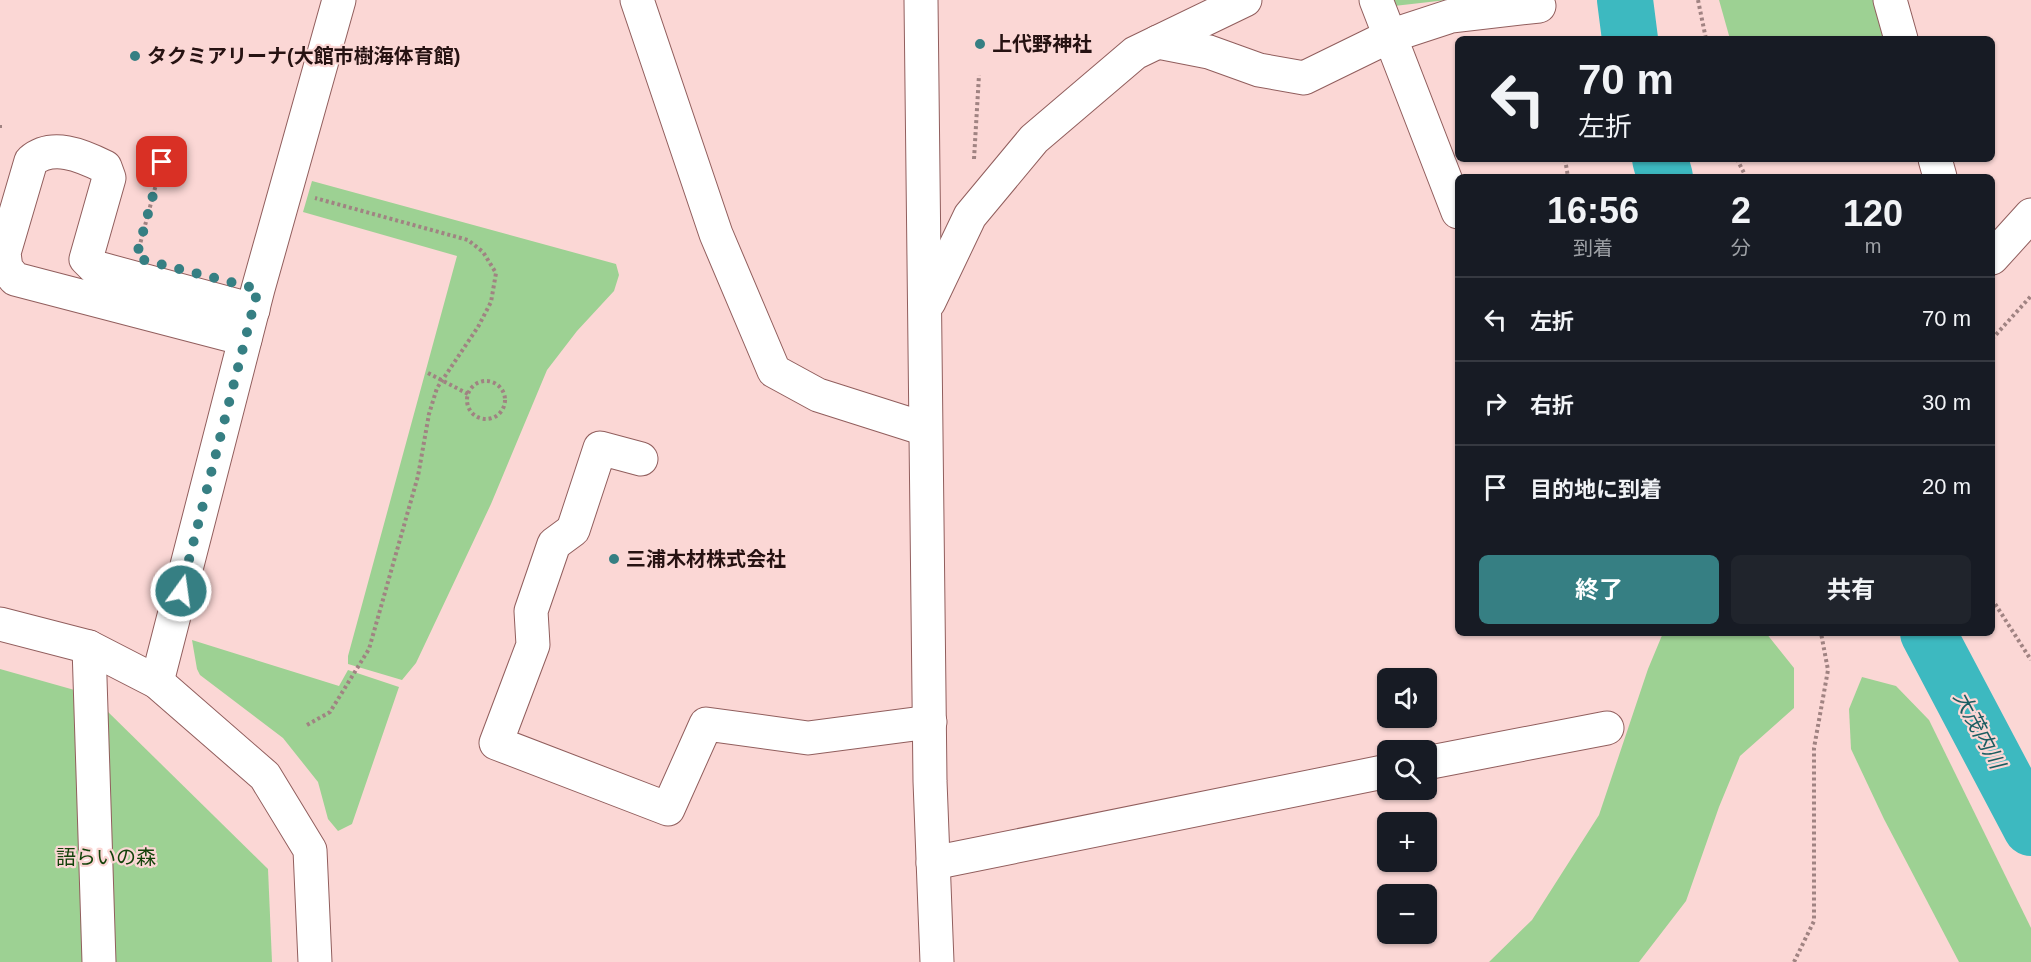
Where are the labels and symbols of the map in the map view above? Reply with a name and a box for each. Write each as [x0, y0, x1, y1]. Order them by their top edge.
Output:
place label: 上代野神社 [992, 33, 1092, 55]
marker: 上代野神社 [973, 37, 987, 51]
place label: タクミアリーナ(大館市樹海体育館) [147, 45, 460, 67]
marker: タクミアリーナ(大館市樹海体育館) [128, 49, 142, 63]
pin [136, 136, 187, 187]
place label: 三浦木材株式会社 [626, 548, 786, 570]
marker: 三浦木材株式会社 [607, 552, 621, 566]
position arrow [149, 559, 213, 623]
water label: 大茂内川 [1950, 687, 2010, 774]
park label: 語らいの森 [56, 846, 156, 868]

